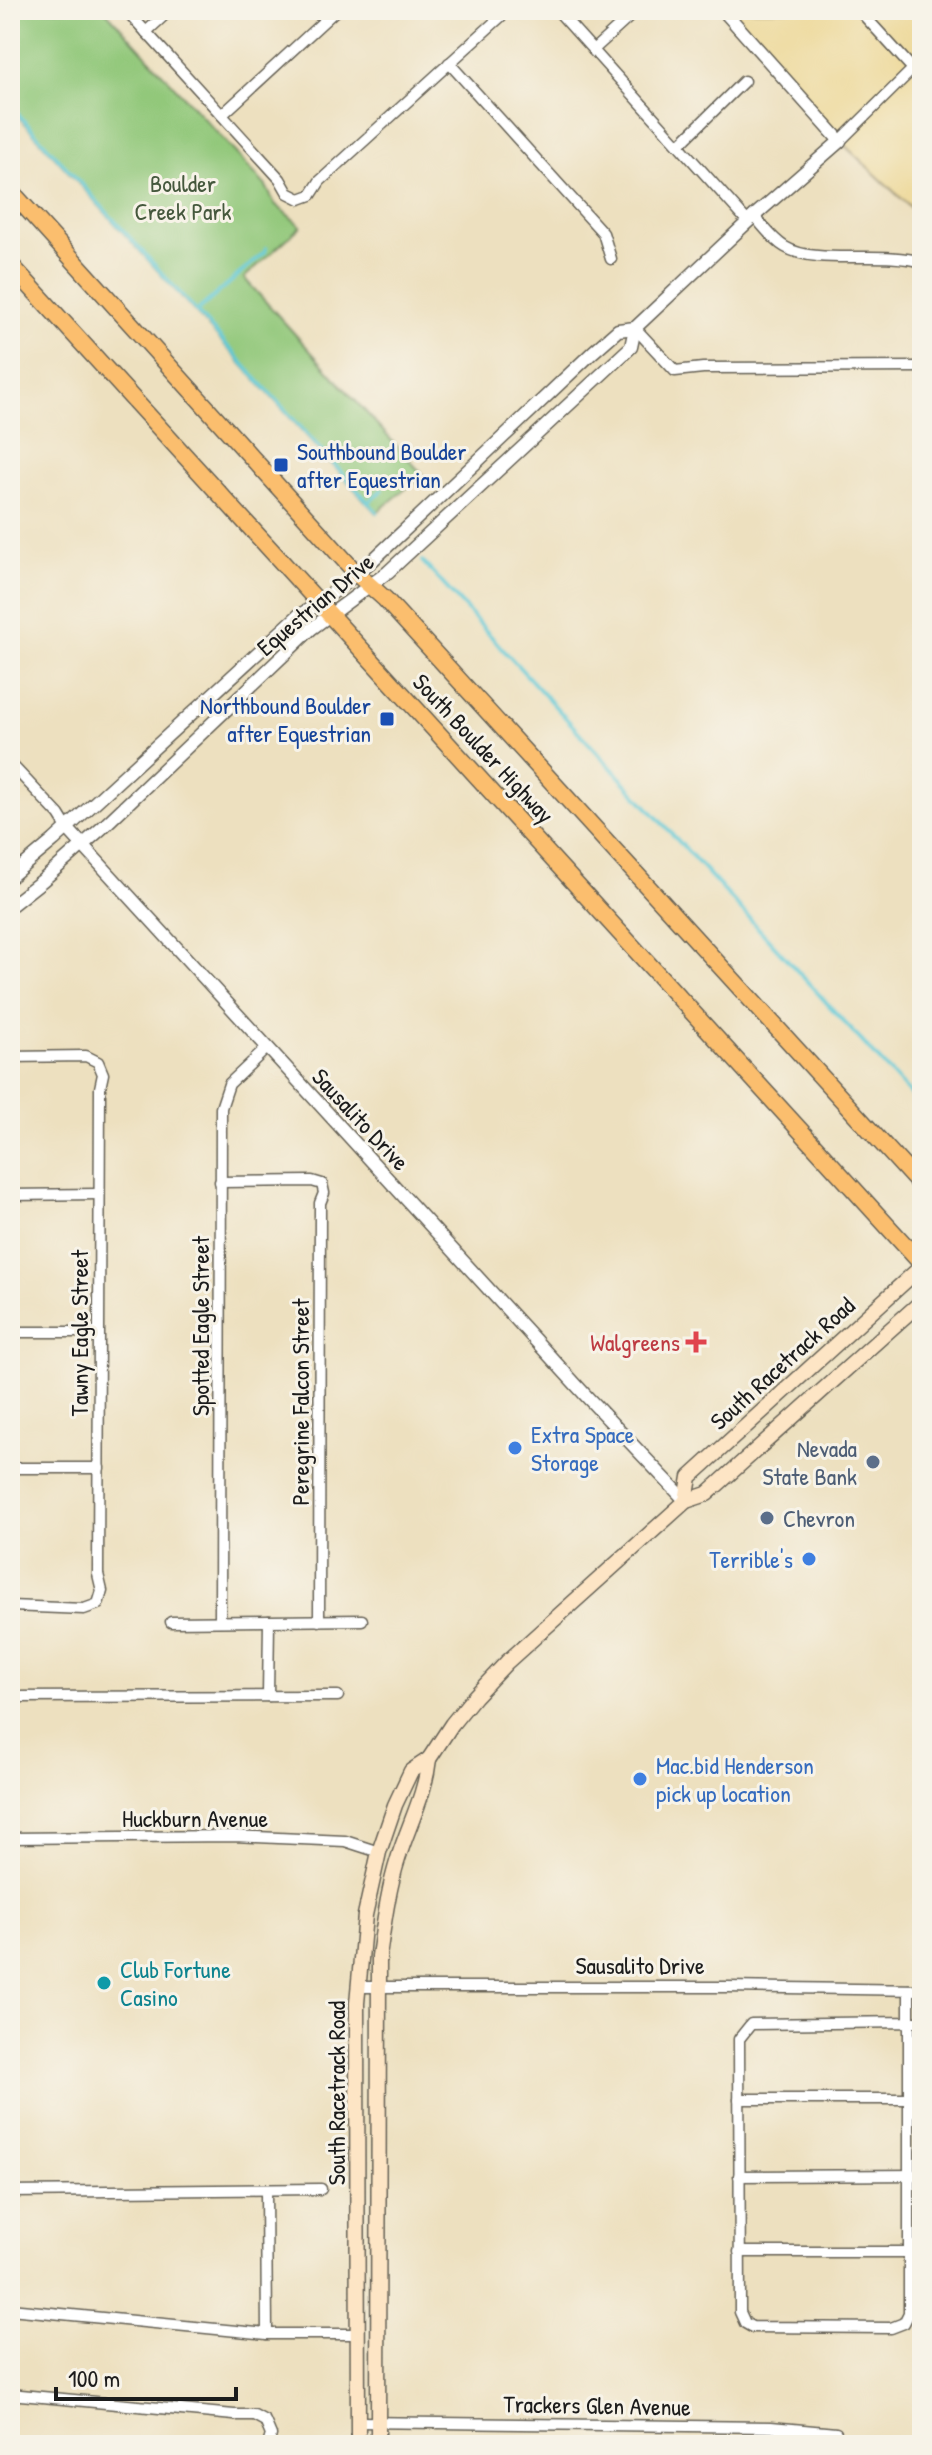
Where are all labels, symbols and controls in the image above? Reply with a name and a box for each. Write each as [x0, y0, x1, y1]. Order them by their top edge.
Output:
park label: Boulder Creek Park [134, 167, 232, 227]
place label: Southbound Boulder after Equestrian [297, 435, 467, 495]
marker: Southbound Boulder after Equestrian [272, 456, 290, 474]
street label: Equestrian Drive [250, 545, 381, 663]
street label: South Boulder Highway [406, 666, 562, 830]
place label: Northbound Boulder after Equestrian [200, 689, 371, 749]
marker: Northbound Boulder after Equestrian [378, 710, 396, 728]
street label: Sausalito Drive [305, 1061, 417, 1177]
street label: Spotted Eagle Street [184, 1235, 216, 1416]
street label: Tawny Eagle Street [63, 1249, 95, 1416]
street label: South Racetrack Road [703, 1289, 861, 1437]
street label: Peregrine Falcon Street [284, 1298, 316, 1506]
place label: Walgreens [590, 1326, 680, 1358]
marker: Walgreens [687, 1333, 705, 1351]
place label: Extra Space Storage [531, 1418, 635, 1478]
place label: Nevada State Bank [763, 1432, 857, 1492]
marker: Extra Space Storage [506, 1439, 524, 1457]
marker: Nevada State Bank [864, 1453, 882, 1471]
place label: Chevron [783, 1502, 855, 1534]
marker: Chevron [758, 1509, 776, 1527]
place label: Terrible's [709, 1543, 793, 1575]
marker: Terrible's [800, 1550, 818, 1568]
place label: Mac.bid Henderson pick up location [656, 1749, 814, 1809]
marker: Mac.bid Henderson pick up location [631, 1770, 649, 1788]
street label: Huckburn Avenue [122, 1802, 268, 1834]
street label: Sausalito Drive [575, 1949, 705, 1981]
place label: Club Fortune Casino [120, 1953, 231, 2013]
marker: Club Fortune Casino [95, 1974, 113, 1992]
street label: South Racetrack Road [320, 2001, 352, 2185]
scale bar [56, 2351, 236, 2401]
text: 100 m [68, 2362, 120, 2394]
street label: Trackers Glen Avenue [503, 2387, 691, 2423]

